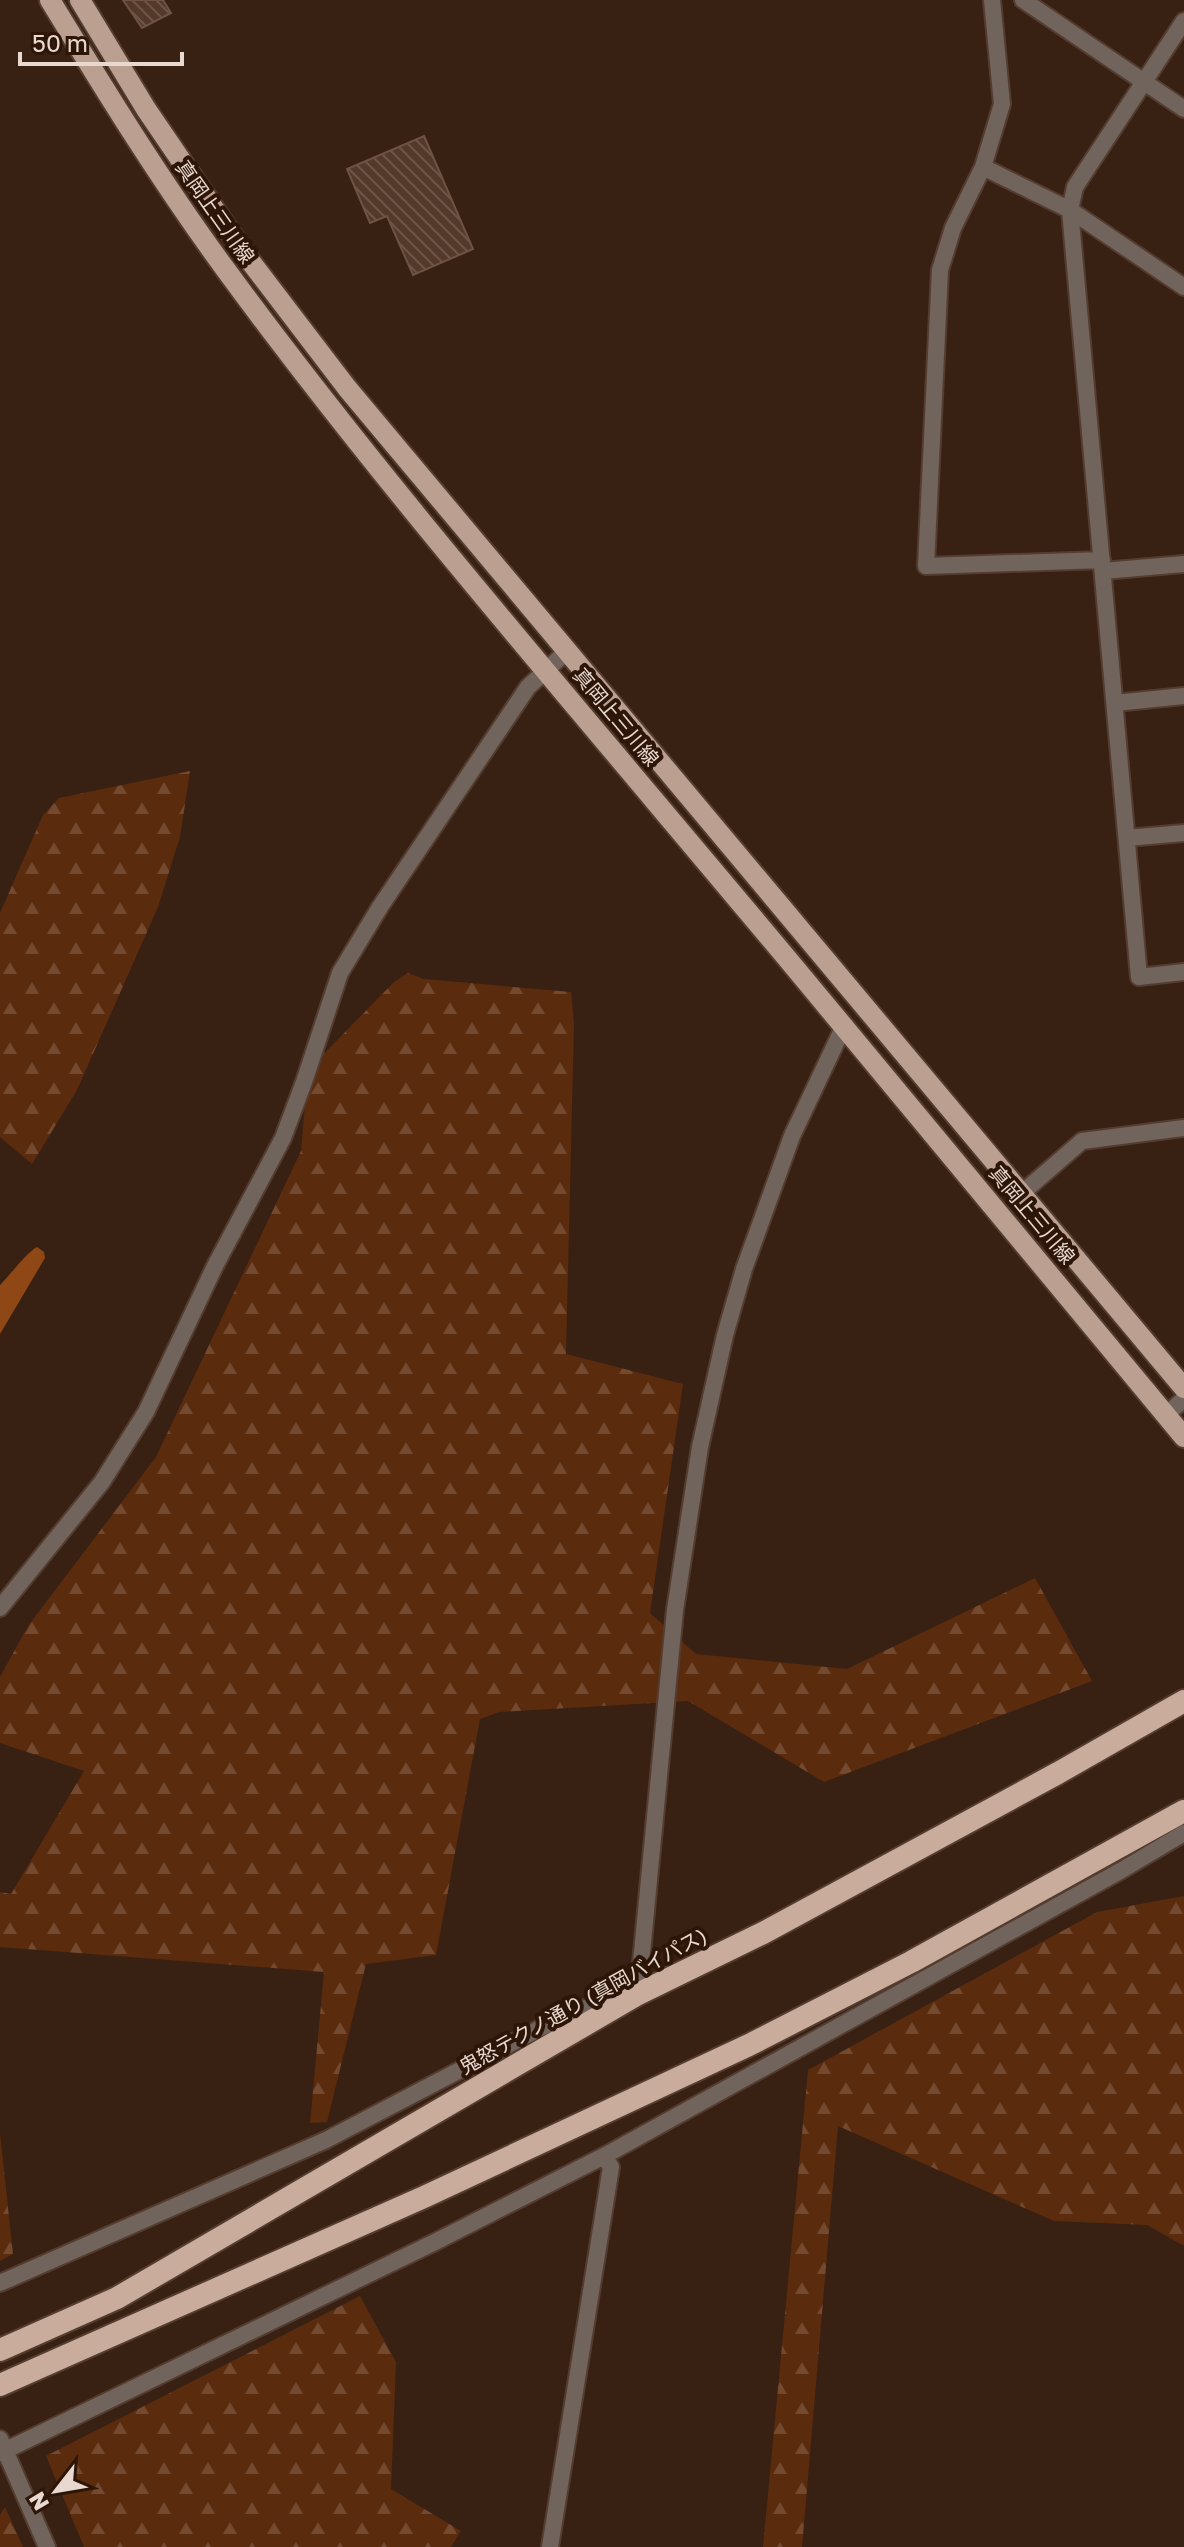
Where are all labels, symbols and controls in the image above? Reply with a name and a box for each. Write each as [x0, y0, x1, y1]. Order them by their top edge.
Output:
scale bar [20, 16, 182, 66]
text: 50 m [32, 28, 88, 57]
street label: 真岡上三川線 [172, 155, 260, 267]
street label: 真岡上三川線 [569, 663, 665, 770]
street label: 真岡上三川線 [985, 1161, 1081, 1268]
street label: 鬼怒テクノ通り (真岡バイパス) [455, 1922, 710, 2078]
north arrow [16, 2451, 96, 2531]
text: N [23, 2487, 54, 2516]

